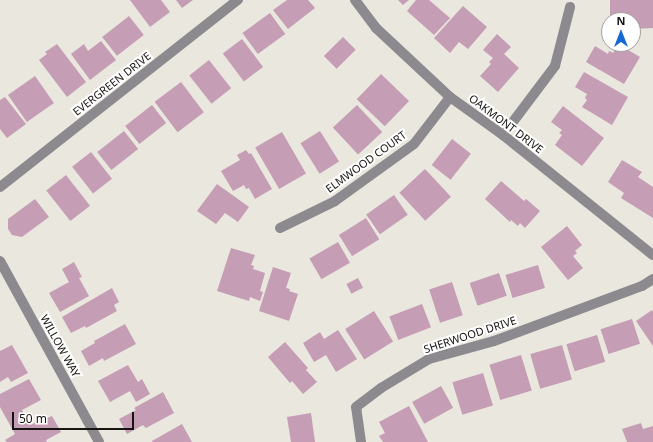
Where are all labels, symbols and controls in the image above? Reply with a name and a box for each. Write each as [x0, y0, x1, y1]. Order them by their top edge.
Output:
north arrow [601, 12, 641, 52]
text: N [617, 13, 625, 28]
street label: EVERGREEN DRIVE [70, 49, 154, 119]
street label: OAKMONT DRIVE [466, 92, 546, 156]
street label: ELMWOOD COURT [323, 128, 409, 196]
street label: WILLOW WAY [37, 313, 83, 379]
street label: SHERWOOD DRIVE [422, 314, 518, 356]
scale bar [14, 404, 136, 430]
text: 50 m [19, 410, 47, 427]

